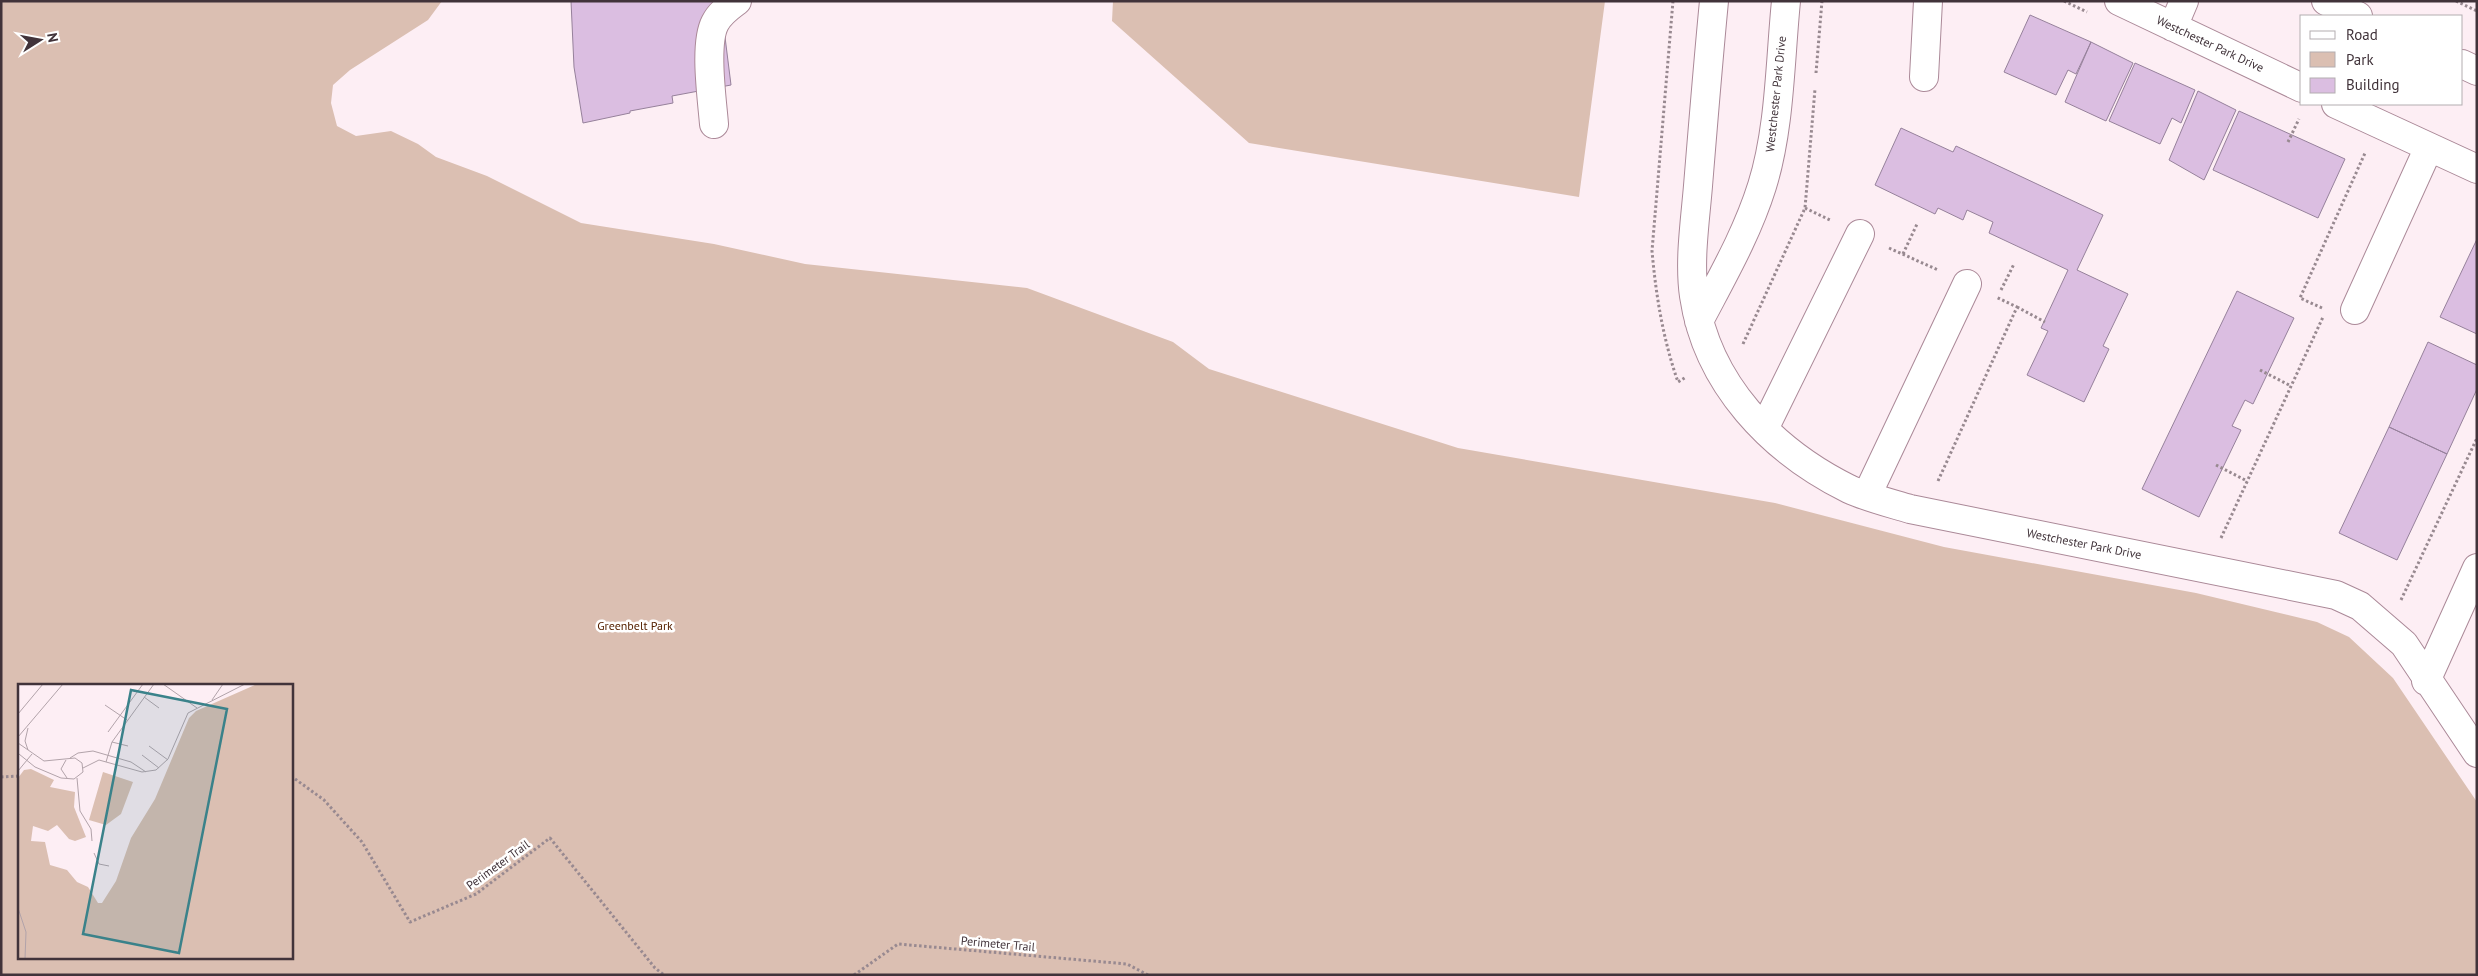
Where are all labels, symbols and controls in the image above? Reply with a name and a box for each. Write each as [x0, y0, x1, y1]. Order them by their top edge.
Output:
street label: Westchester Park Drive [2154, 12, 2266, 75]
north arrow [15, 15, 65, 65]
legend [2300, 15, 2463, 105]
text: Road [2346, 25, 2378, 44]
text: N [43, 31, 62, 44]
street label: Westchester Park Drive [1762, 35, 1789, 153]
text: Park [2346, 50, 2374, 69]
text: Building [2346, 75, 2400, 94]
street label: Westchester Park Drive [2025, 525, 2143, 562]
park label: Greenbelt Park [597, 618, 673, 633]
inset map [18, 684, 292, 958]
street label: Perimeter Trail [463, 836, 533, 893]
street label: Perimeter Trail [960, 933, 1036, 954]

